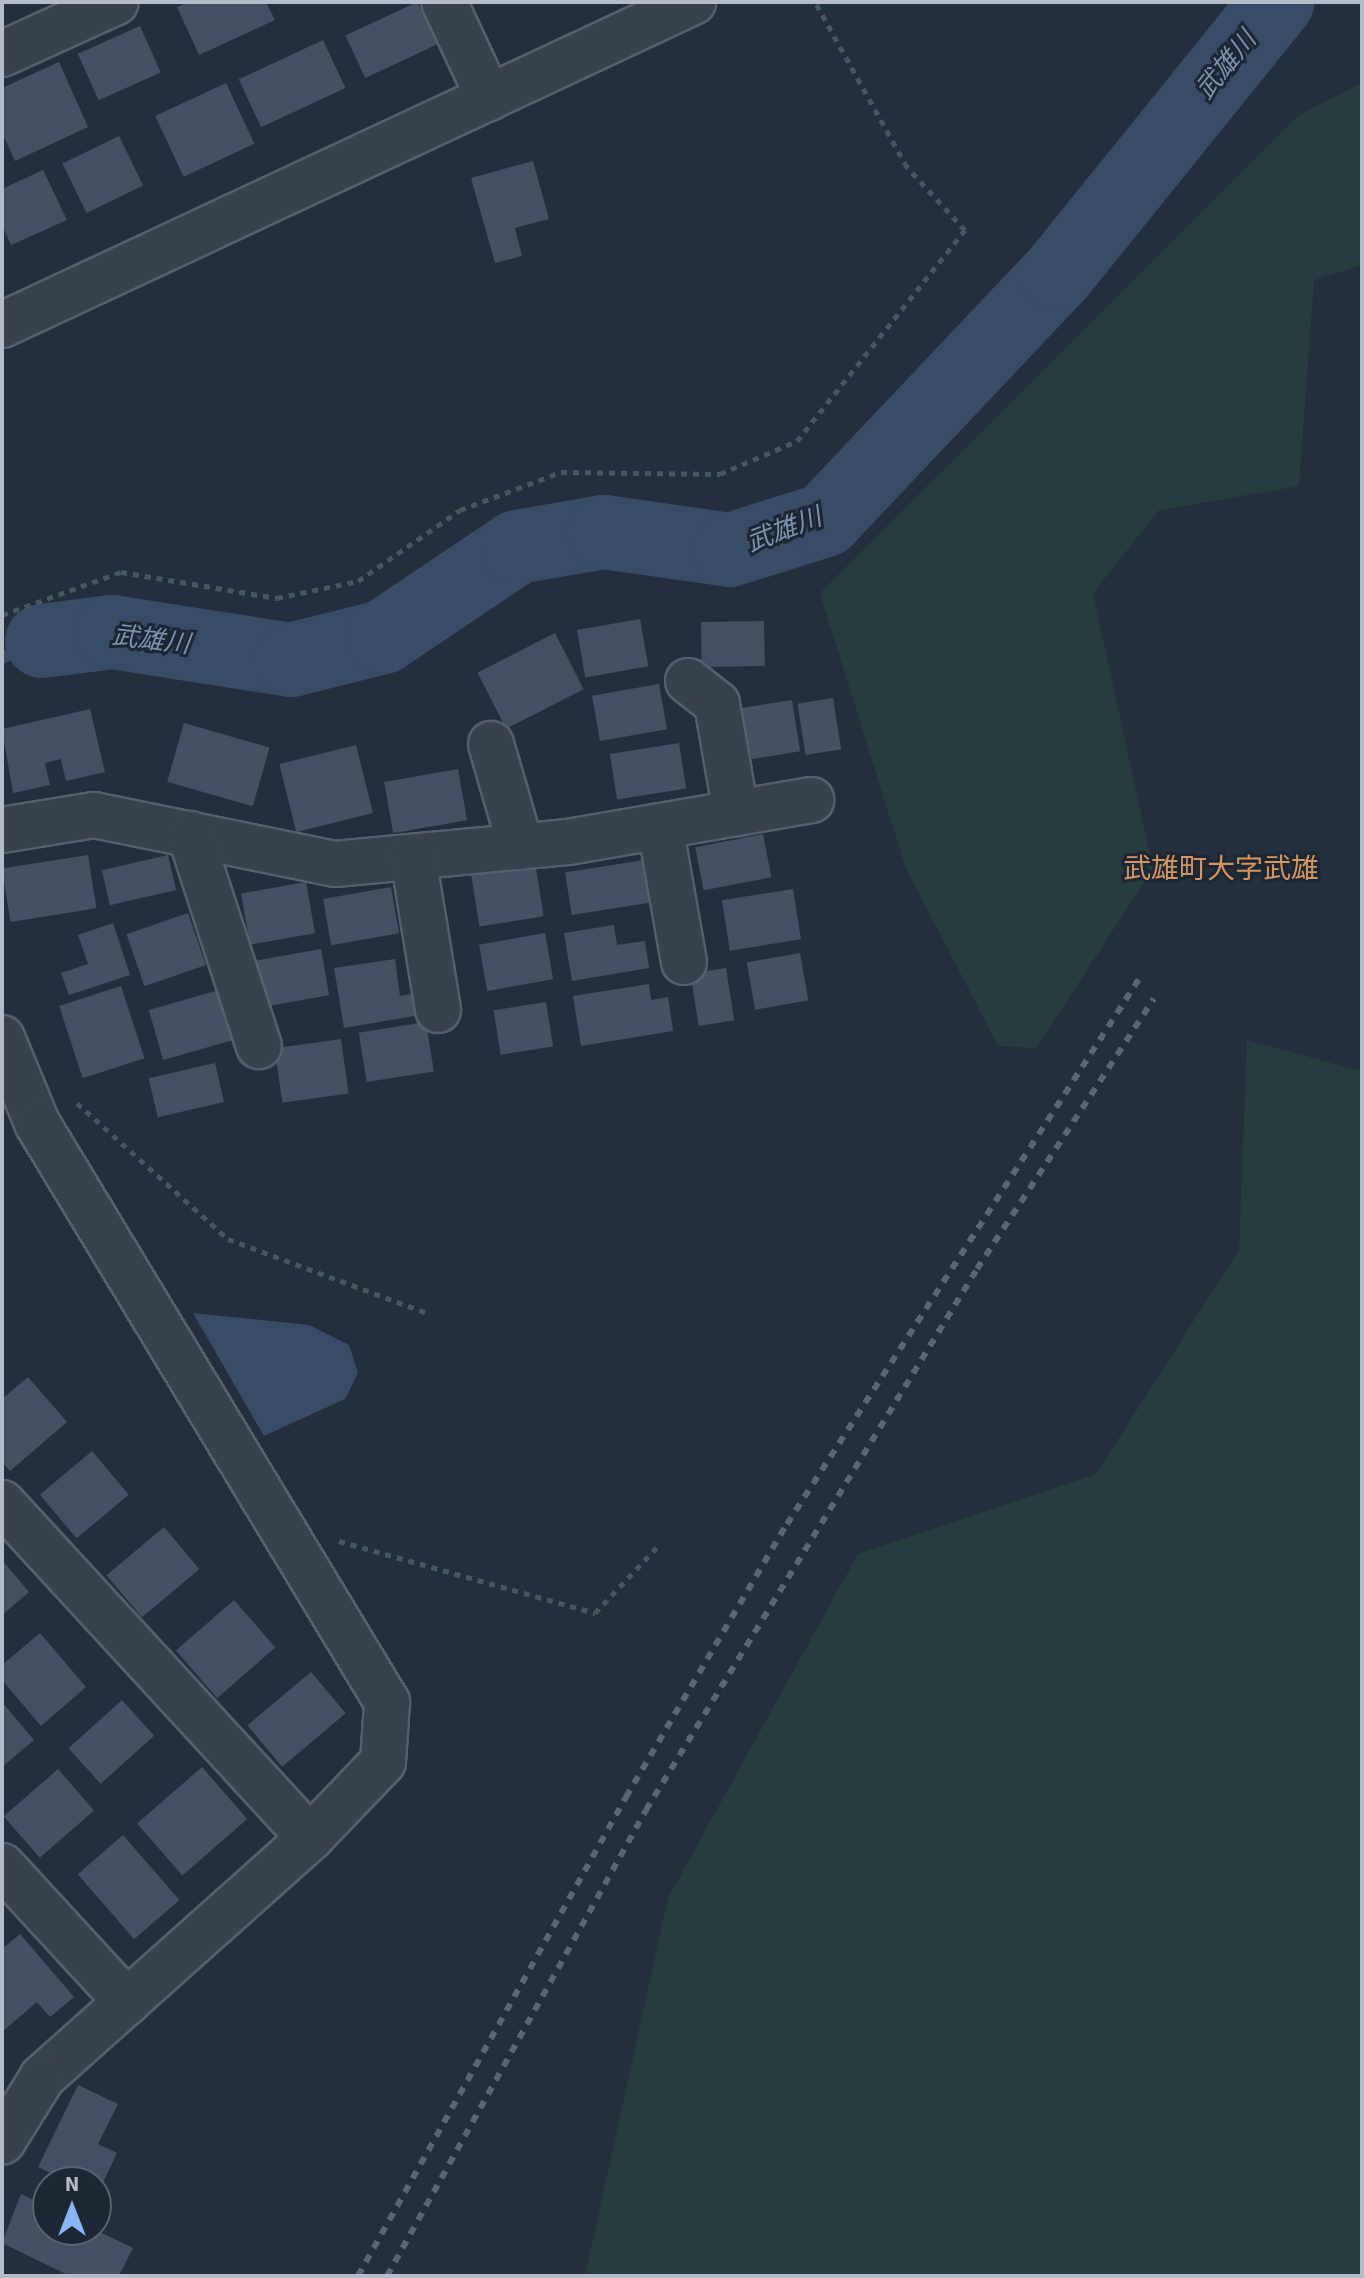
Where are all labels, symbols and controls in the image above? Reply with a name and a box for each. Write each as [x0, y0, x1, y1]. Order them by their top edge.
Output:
water label: 武雄川 [1189, 25, 1263, 105]
water label: 武雄川 [742, 501, 826, 559]
water label: 武雄川 [110, 620, 192, 660]
district label: 武雄町大字武雄 [1123, 852, 1319, 886]
north arrow [32, 2166, 112, 2246]
text: N [65, 2168, 79, 2200]

